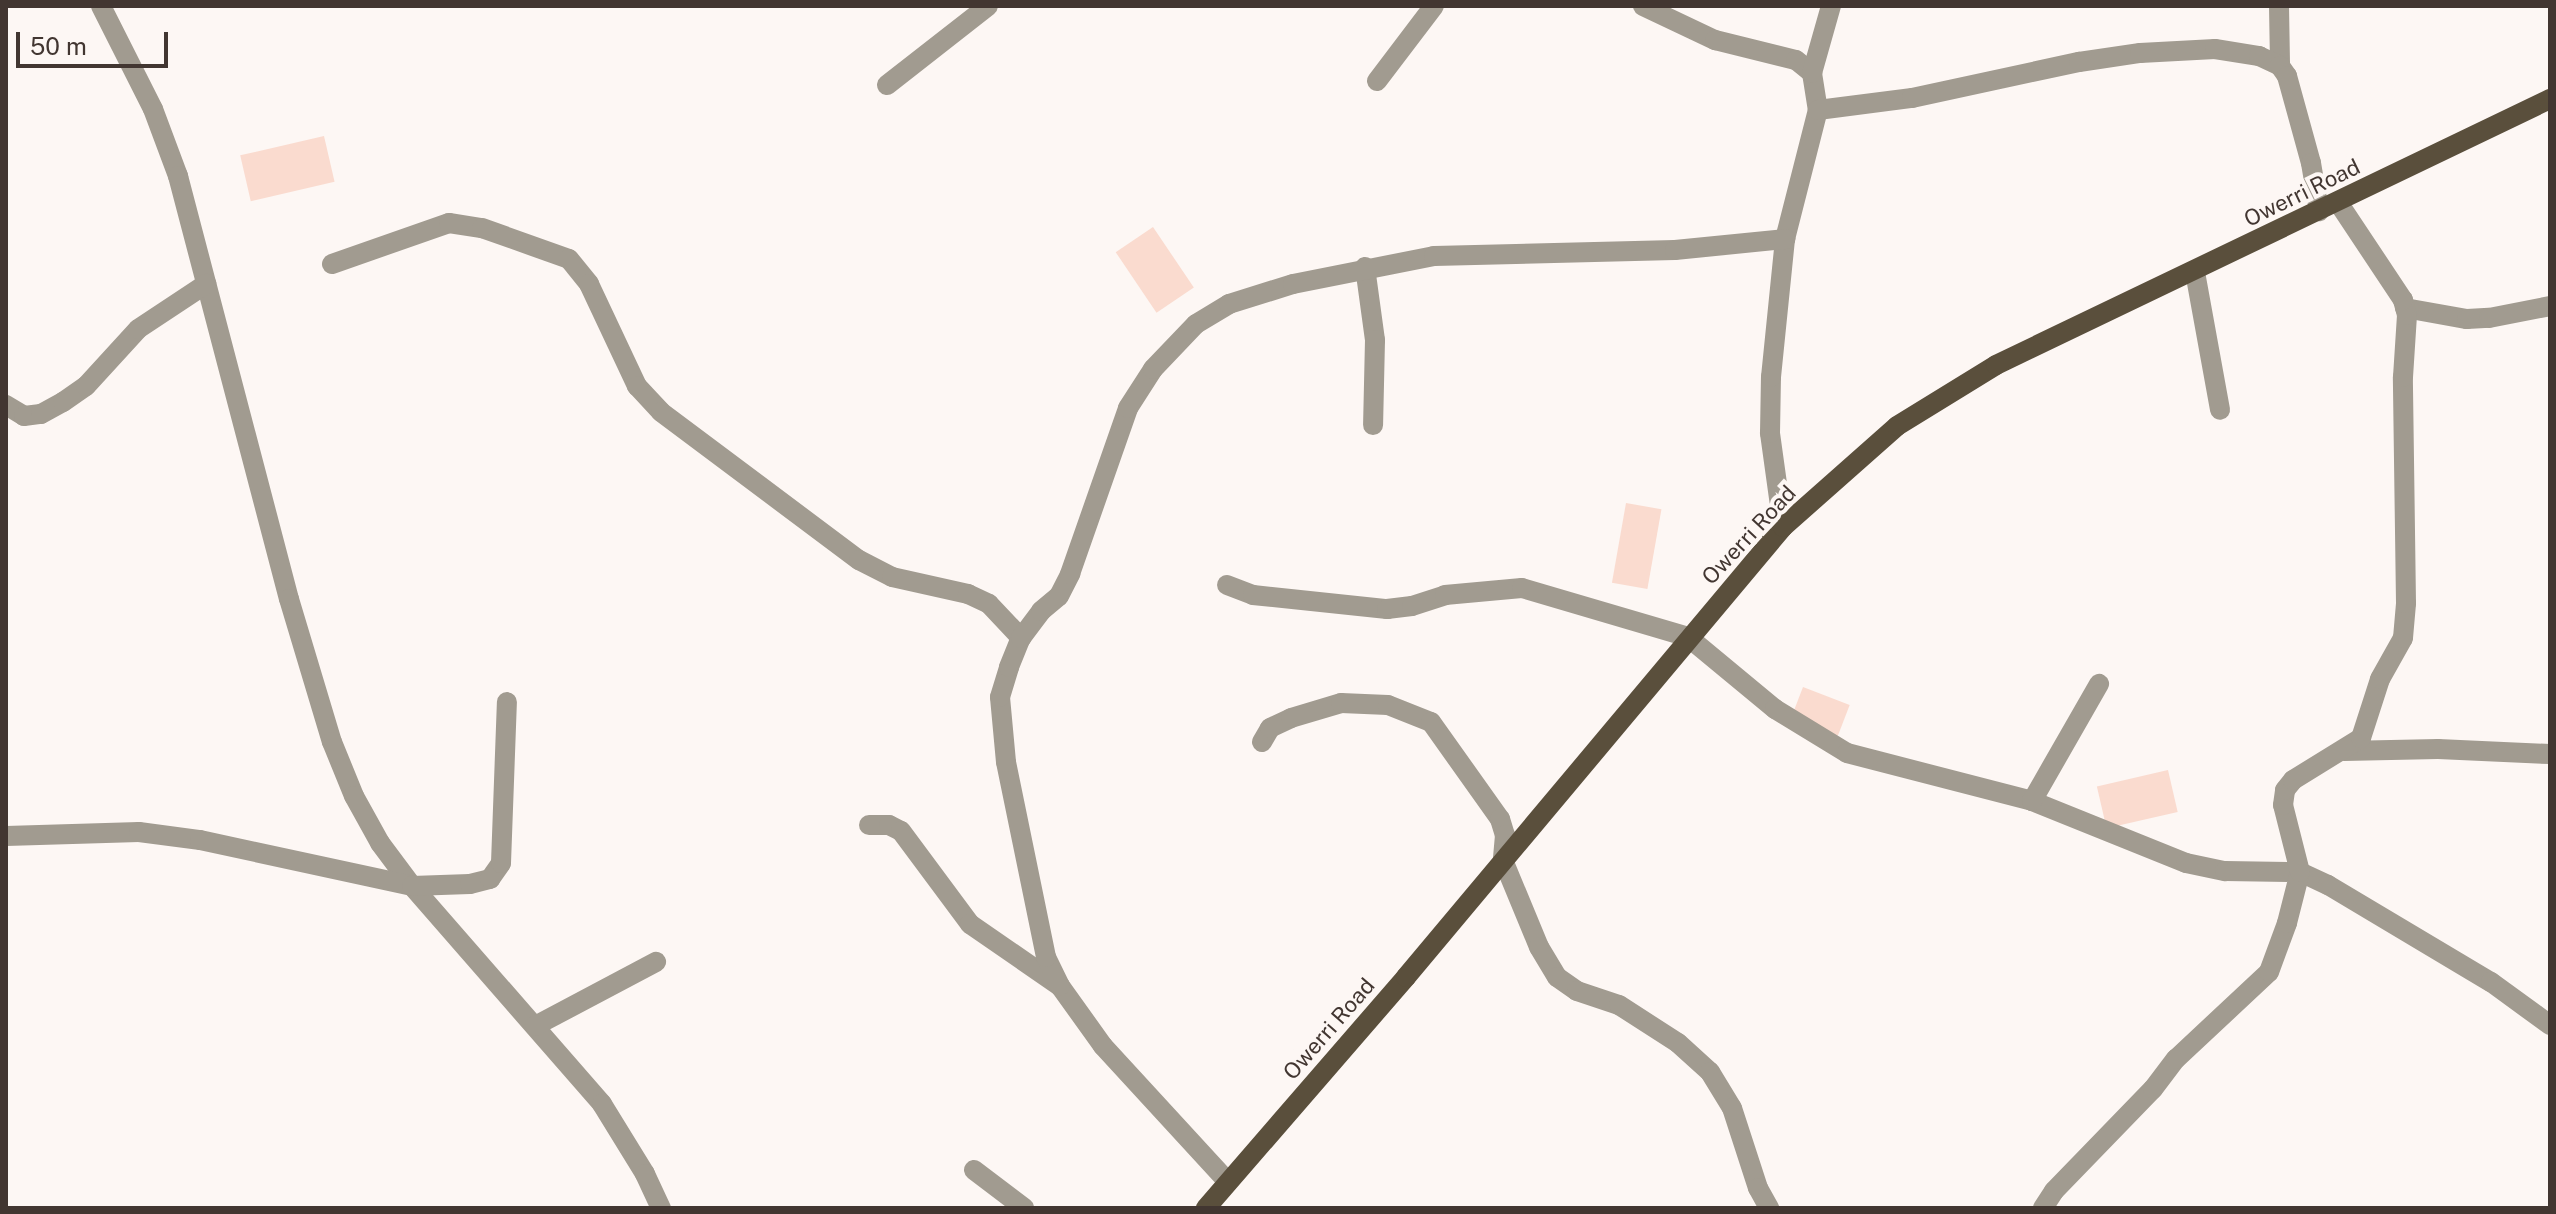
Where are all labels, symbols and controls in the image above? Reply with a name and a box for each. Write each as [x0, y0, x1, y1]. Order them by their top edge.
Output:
scale bar [20, 16, 172, 66]
text: 50 m [30, 32, 87, 60]
street label: Owerri Road [2240, 154, 2364, 232]
street label: Owerri Road [1697, 480, 1801, 590]
street label: Owerri Road [1278, 973, 1380, 1085]

